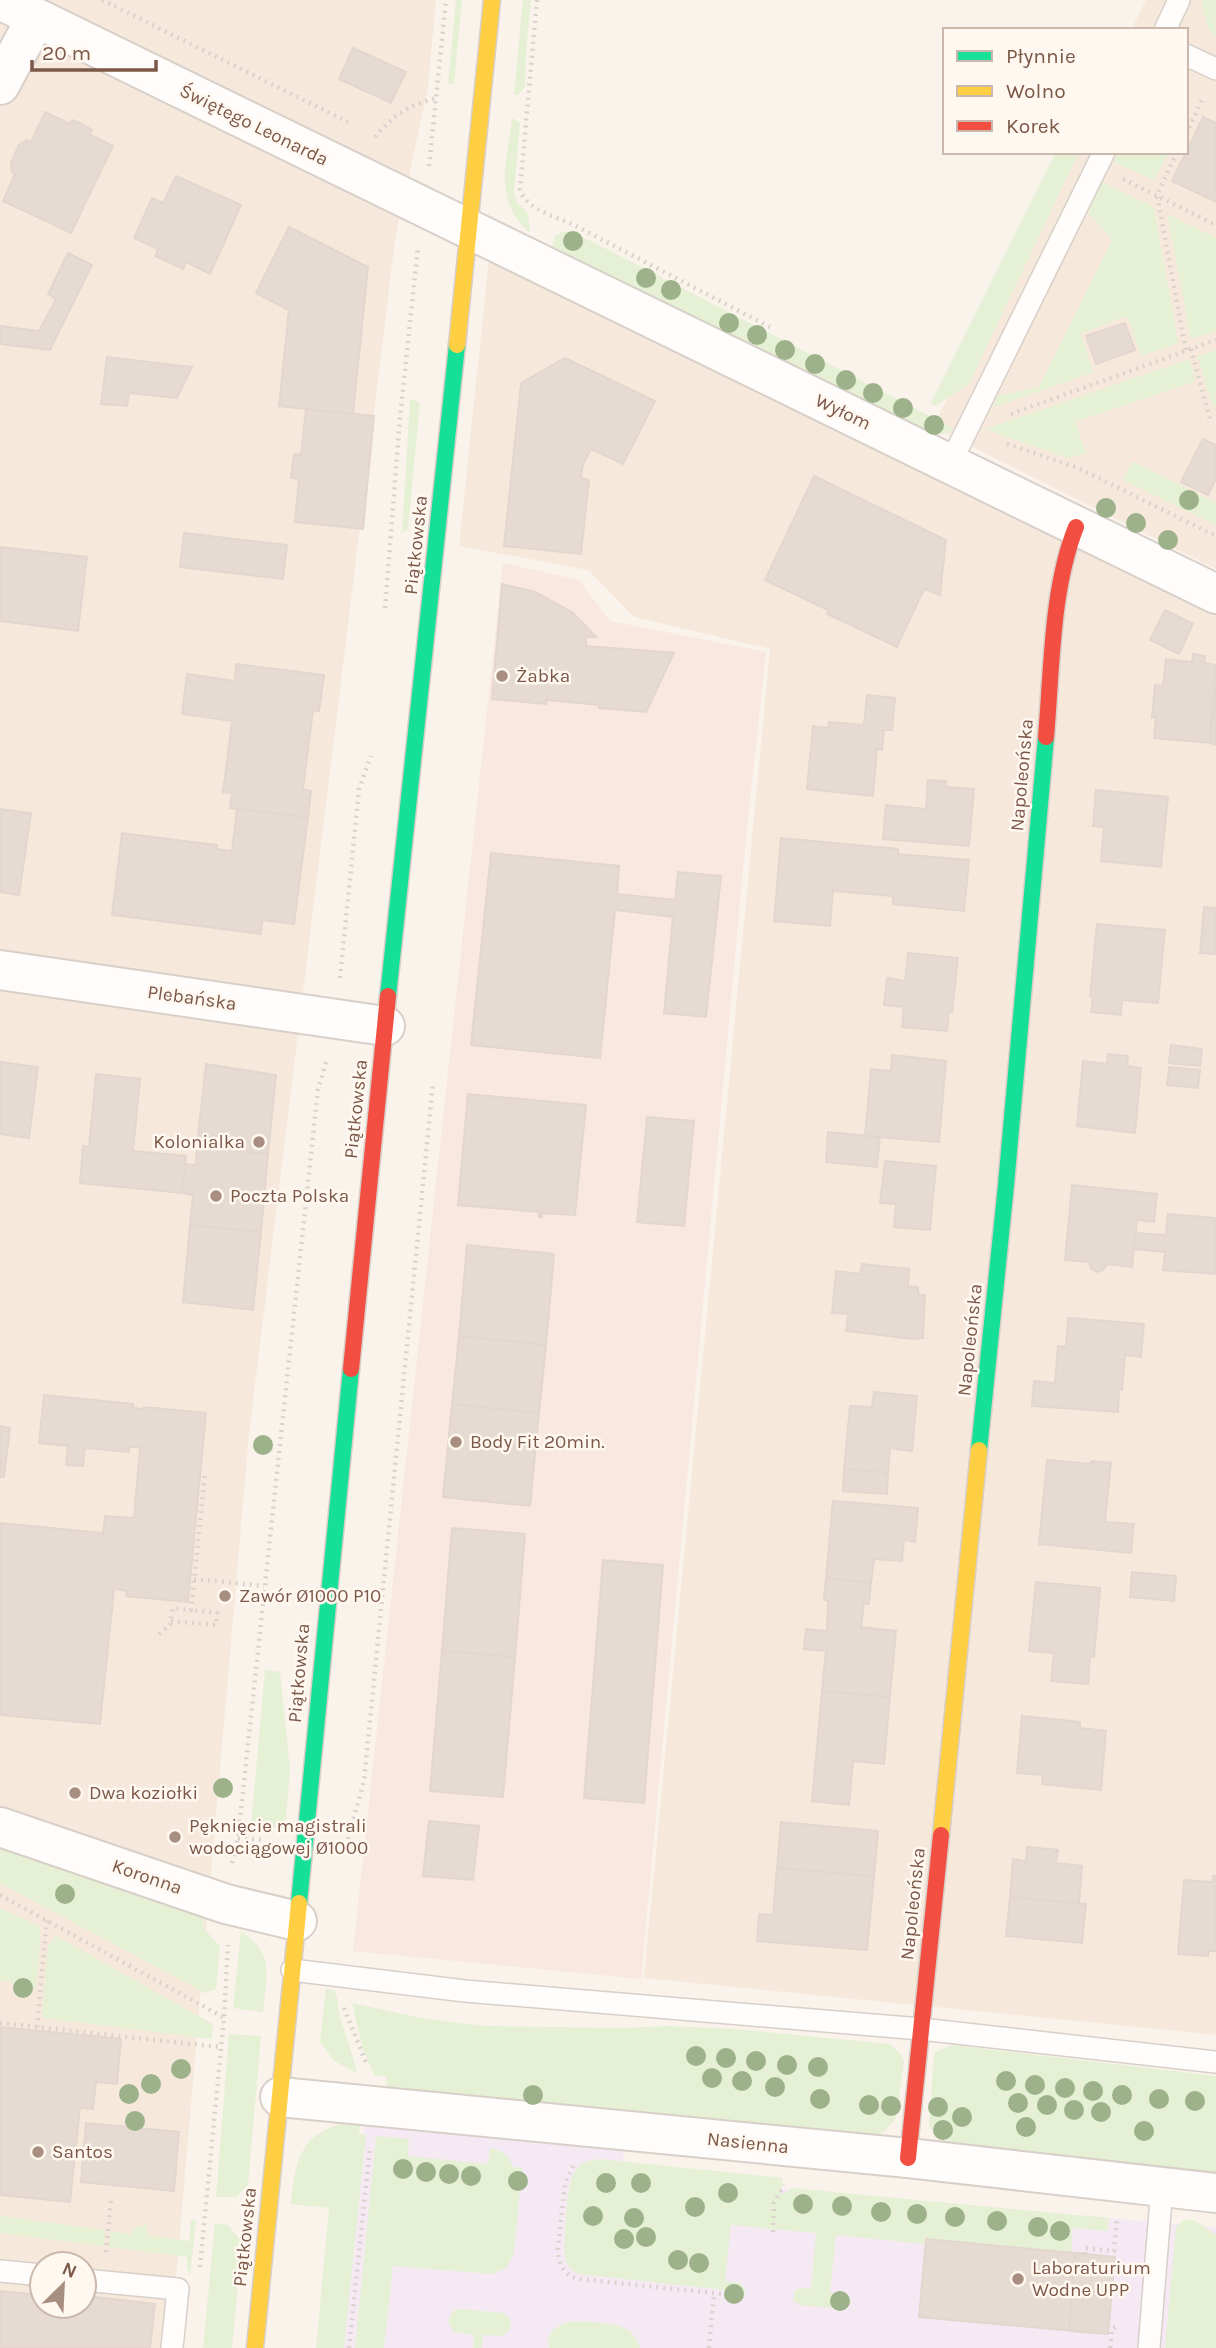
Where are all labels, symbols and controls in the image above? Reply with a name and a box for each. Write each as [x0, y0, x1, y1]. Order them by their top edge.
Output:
scale bar [32, 28, 156, 72]
legend [943, 28, 1188, 154]
text: 20 m [42, 41, 91, 65]
text: Płynnie [1006, 44, 1076, 68]
street label: Świętego Leonarda [176, 79, 332, 171]
text: Wolno [1006, 79, 1066, 103]
text: Korek [1006, 114, 1061, 138]
street label: Wyłom [812, 389, 874, 435]
street label: Piątkowska [400, 494, 432, 596]
place label: Żabka [516, 665, 570, 687]
marker: Żabka [494, 668, 510, 684]
street label: Napoleońska [1006, 718, 1038, 832]
street label: Plebańska [146, 981, 238, 1015]
street label: Piątkowska [340, 1058, 372, 1160]
place label: Kolonialka [153, 1131, 245, 1153]
marker: Kolonialka [251, 1134, 267, 1150]
place label: Poczta Polska [230, 1185, 349, 1207]
marker: Poczta Polska [208, 1188, 224, 1204]
street label: Napoleońska [953, 1283, 987, 1397]
place label: Body Fit 20min. [470, 1431, 605, 1453]
marker: Body Fit 20min. [448, 1434, 464, 1450]
place label: Zawór Ø1000 P10 [239, 1585, 381, 1607]
marker: Zawór Ø1000 P10 [217, 1588, 233, 1604]
street label: Piątkowska [284, 1622, 314, 1724]
place label: Dwa koziołki [89, 1782, 198, 1804]
marker: Dwa koziołki [67, 1785, 83, 1801]
place label: Pęknięcie magistrali wodociągowej Ø1000 [189, 1815, 368, 1859]
marker: Pęknięcie magistrali wodociągowej Ø1000 [167, 1829, 183, 1845]
street label: Napoleońska [896, 1847, 930, 1961]
street label: Koronna [109, 1855, 185, 1899]
street label: Nasienna [706, 2128, 790, 2158]
place label: Santos [52, 2141, 113, 2163]
marker: Santos [30, 2144, 46, 2160]
street label: Piątkowska [229, 2186, 261, 2288]
north arrow [28, 2250, 98, 2320]
place label: Laboraturium Wodne UPP [1032, 2257, 1151, 2301]
text: N [59, 2258, 80, 2283]
marker: Laboraturium Wodne UPP [1010, 2271, 1026, 2287]

